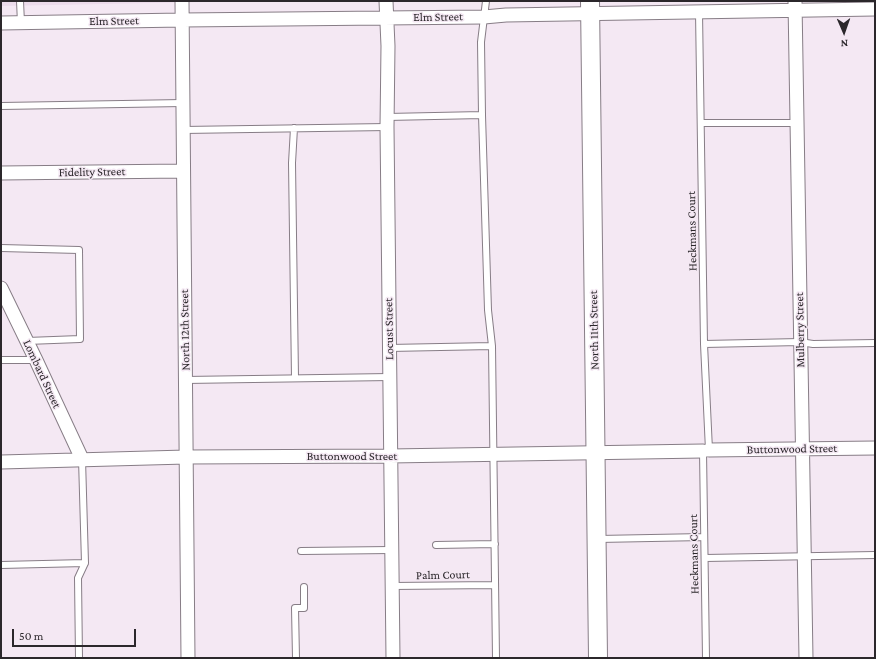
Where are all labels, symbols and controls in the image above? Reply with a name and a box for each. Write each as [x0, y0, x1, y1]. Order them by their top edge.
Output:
street label: Elm Street [413, 9, 463, 25]
north arrow [824, 12, 864, 52]
street label: Elm Street [89, 13, 139, 29]
text: N [840, 38, 848, 50]
street label: Fidelity Street [59, 164, 125, 180]
street label: Heckmans Court [684, 191, 700, 271]
street label: North 12th Street [177, 289, 193, 371]
street label: North 11th Street [586, 290, 602, 370]
street label: Mulberry Street [792, 292, 808, 368]
street label: Locust Street [381, 298, 397, 360]
street label: Lombard Street [20, 337, 64, 411]
street label: Buttonwood Street [747, 441, 837, 457]
street label: Buttonwood Street [307, 449, 397, 463]
street label: Heckmans Court [686, 514, 702, 594]
street label: Palm Court [416, 567, 470, 583]
scale bar [14, 621, 138, 647]
text: 50 m [19, 629, 43, 643]

